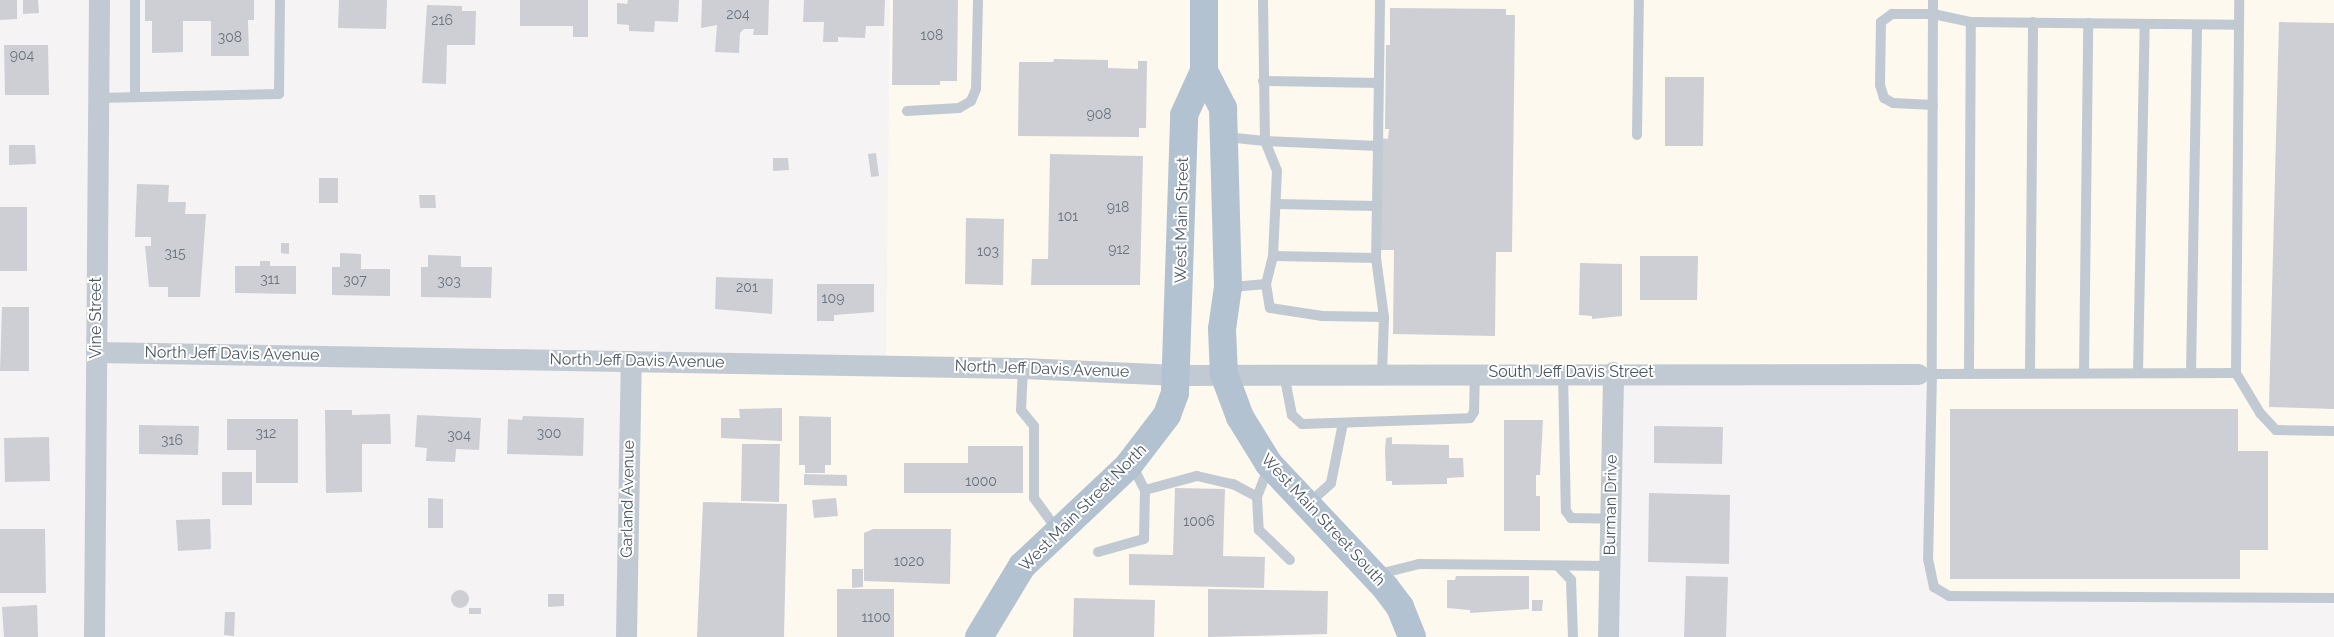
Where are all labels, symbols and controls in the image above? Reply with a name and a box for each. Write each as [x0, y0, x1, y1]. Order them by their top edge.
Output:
house number: 204 [726, 6, 750, 22]
house number: 216 [431, 12, 453, 28]
house number: 108 [921, 27, 943, 43]
house number: 308 [218, 29, 242, 45]
house number: 904 [10, 47, 34, 63]
house number: 908 [1086, 106, 1112, 122]
street label: West Main Street [1171, 157, 1193, 283]
house number: 918 [1107, 199, 1129, 215]
house number: 101 [1058, 208, 1078, 224]
house number: 912 [1108, 241, 1130, 257]
house number: 103 [977, 243, 999, 259]
house number: 315 [164, 245, 186, 261]
house number: 311 [260, 271, 280, 287]
house number: 307 [343, 272, 367, 288]
house number: 303 [437, 273, 461, 289]
street label: Vine Street [86, 277, 106, 359]
house number: 201 [736, 279, 758, 295]
house number: 109 [822, 290, 844, 306]
street label: North Jeff Davis Avenue [144, 343, 320, 365]
street label: North Jeff Davis Avenue [549, 350, 725, 372]
street label: North Jeff Davis Avenue [954, 356, 1130, 382]
street label: South Jeff Davis Street [1488, 362, 1654, 382]
house number: 312 [256, 425, 276, 441]
house number: 300 [537, 425, 561, 441]
house number: 304 [447, 427, 471, 443]
house number: 316 [161, 432, 183, 448]
street label: Garland Avenue [617, 440, 639, 558]
street label: West Main Street North [1015, 440, 1151, 576]
street label: West Main Street South [1257, 450, 1389, 590]
street label: Burman Drive [1601, 454, 1621, 556]
house number: 1000 [965, 473, 997, 489]
house number: 1006 [1183, 513, 1215, 529]
house number: 1020 [894, 553, 924, 569]
house number: 1100 [861, 609, 891, 625]

